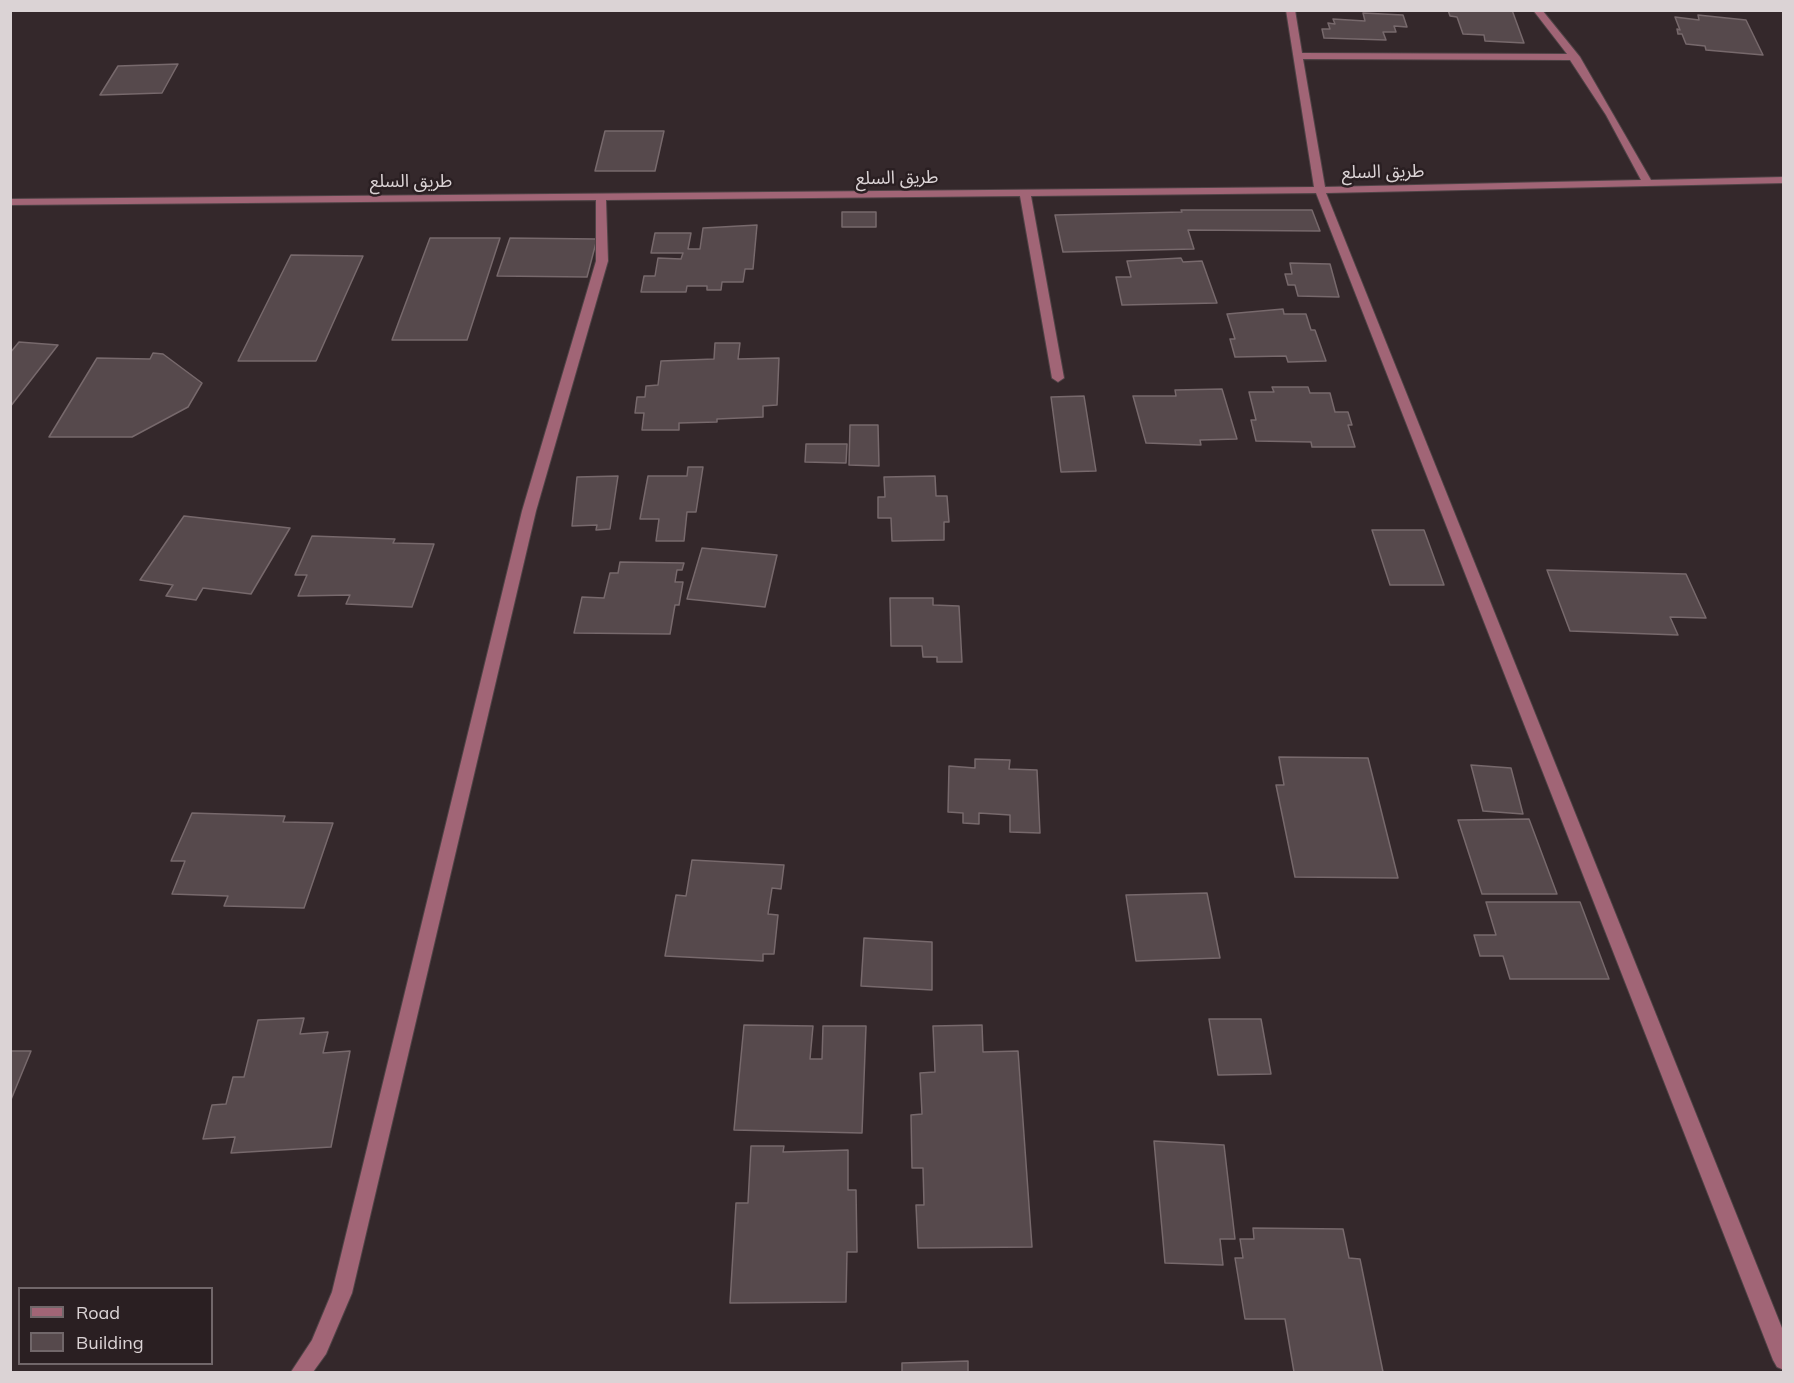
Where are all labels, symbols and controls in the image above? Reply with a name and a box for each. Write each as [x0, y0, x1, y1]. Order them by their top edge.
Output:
street label: طريق السلع [1342, 160, 1424, 184]
street label: طريق السلع [856, 166, 938, 190]
street label: طريق السلع [370, 171, 452, 193]
legend [18, 1287, 213, 1365]
text: Road [76, 1301, 120, 1324]
text: Building [76, 1331, 144, 1354]

